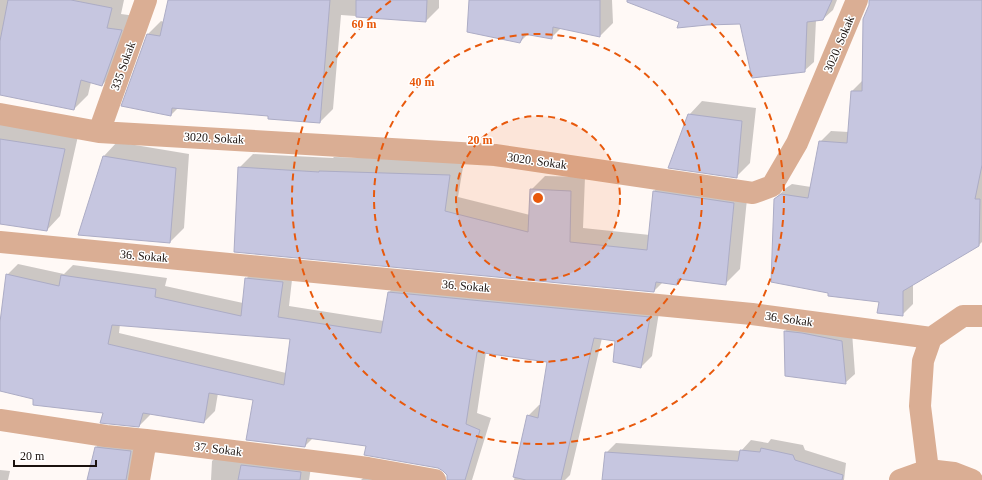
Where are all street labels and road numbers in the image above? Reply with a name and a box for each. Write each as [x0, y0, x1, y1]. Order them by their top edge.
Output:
street label: 3020. Sokak [821, 14, 857, 74]
street label: 335 Sokak [108, 40, 138, 92]
street label: 3020. Sokak [184, 129, 244, 147]
street label: 3020. Sokak [506, 150, 568, 172]
street label: 36. Sokak [119, 247, 169, 265]
street label: 36. Sokak [441, 277, 491, 295]
street label: 36. Sokak [764, 309, 814, 329]
street label: 37. Sokak [193, 439, 243, 459]

